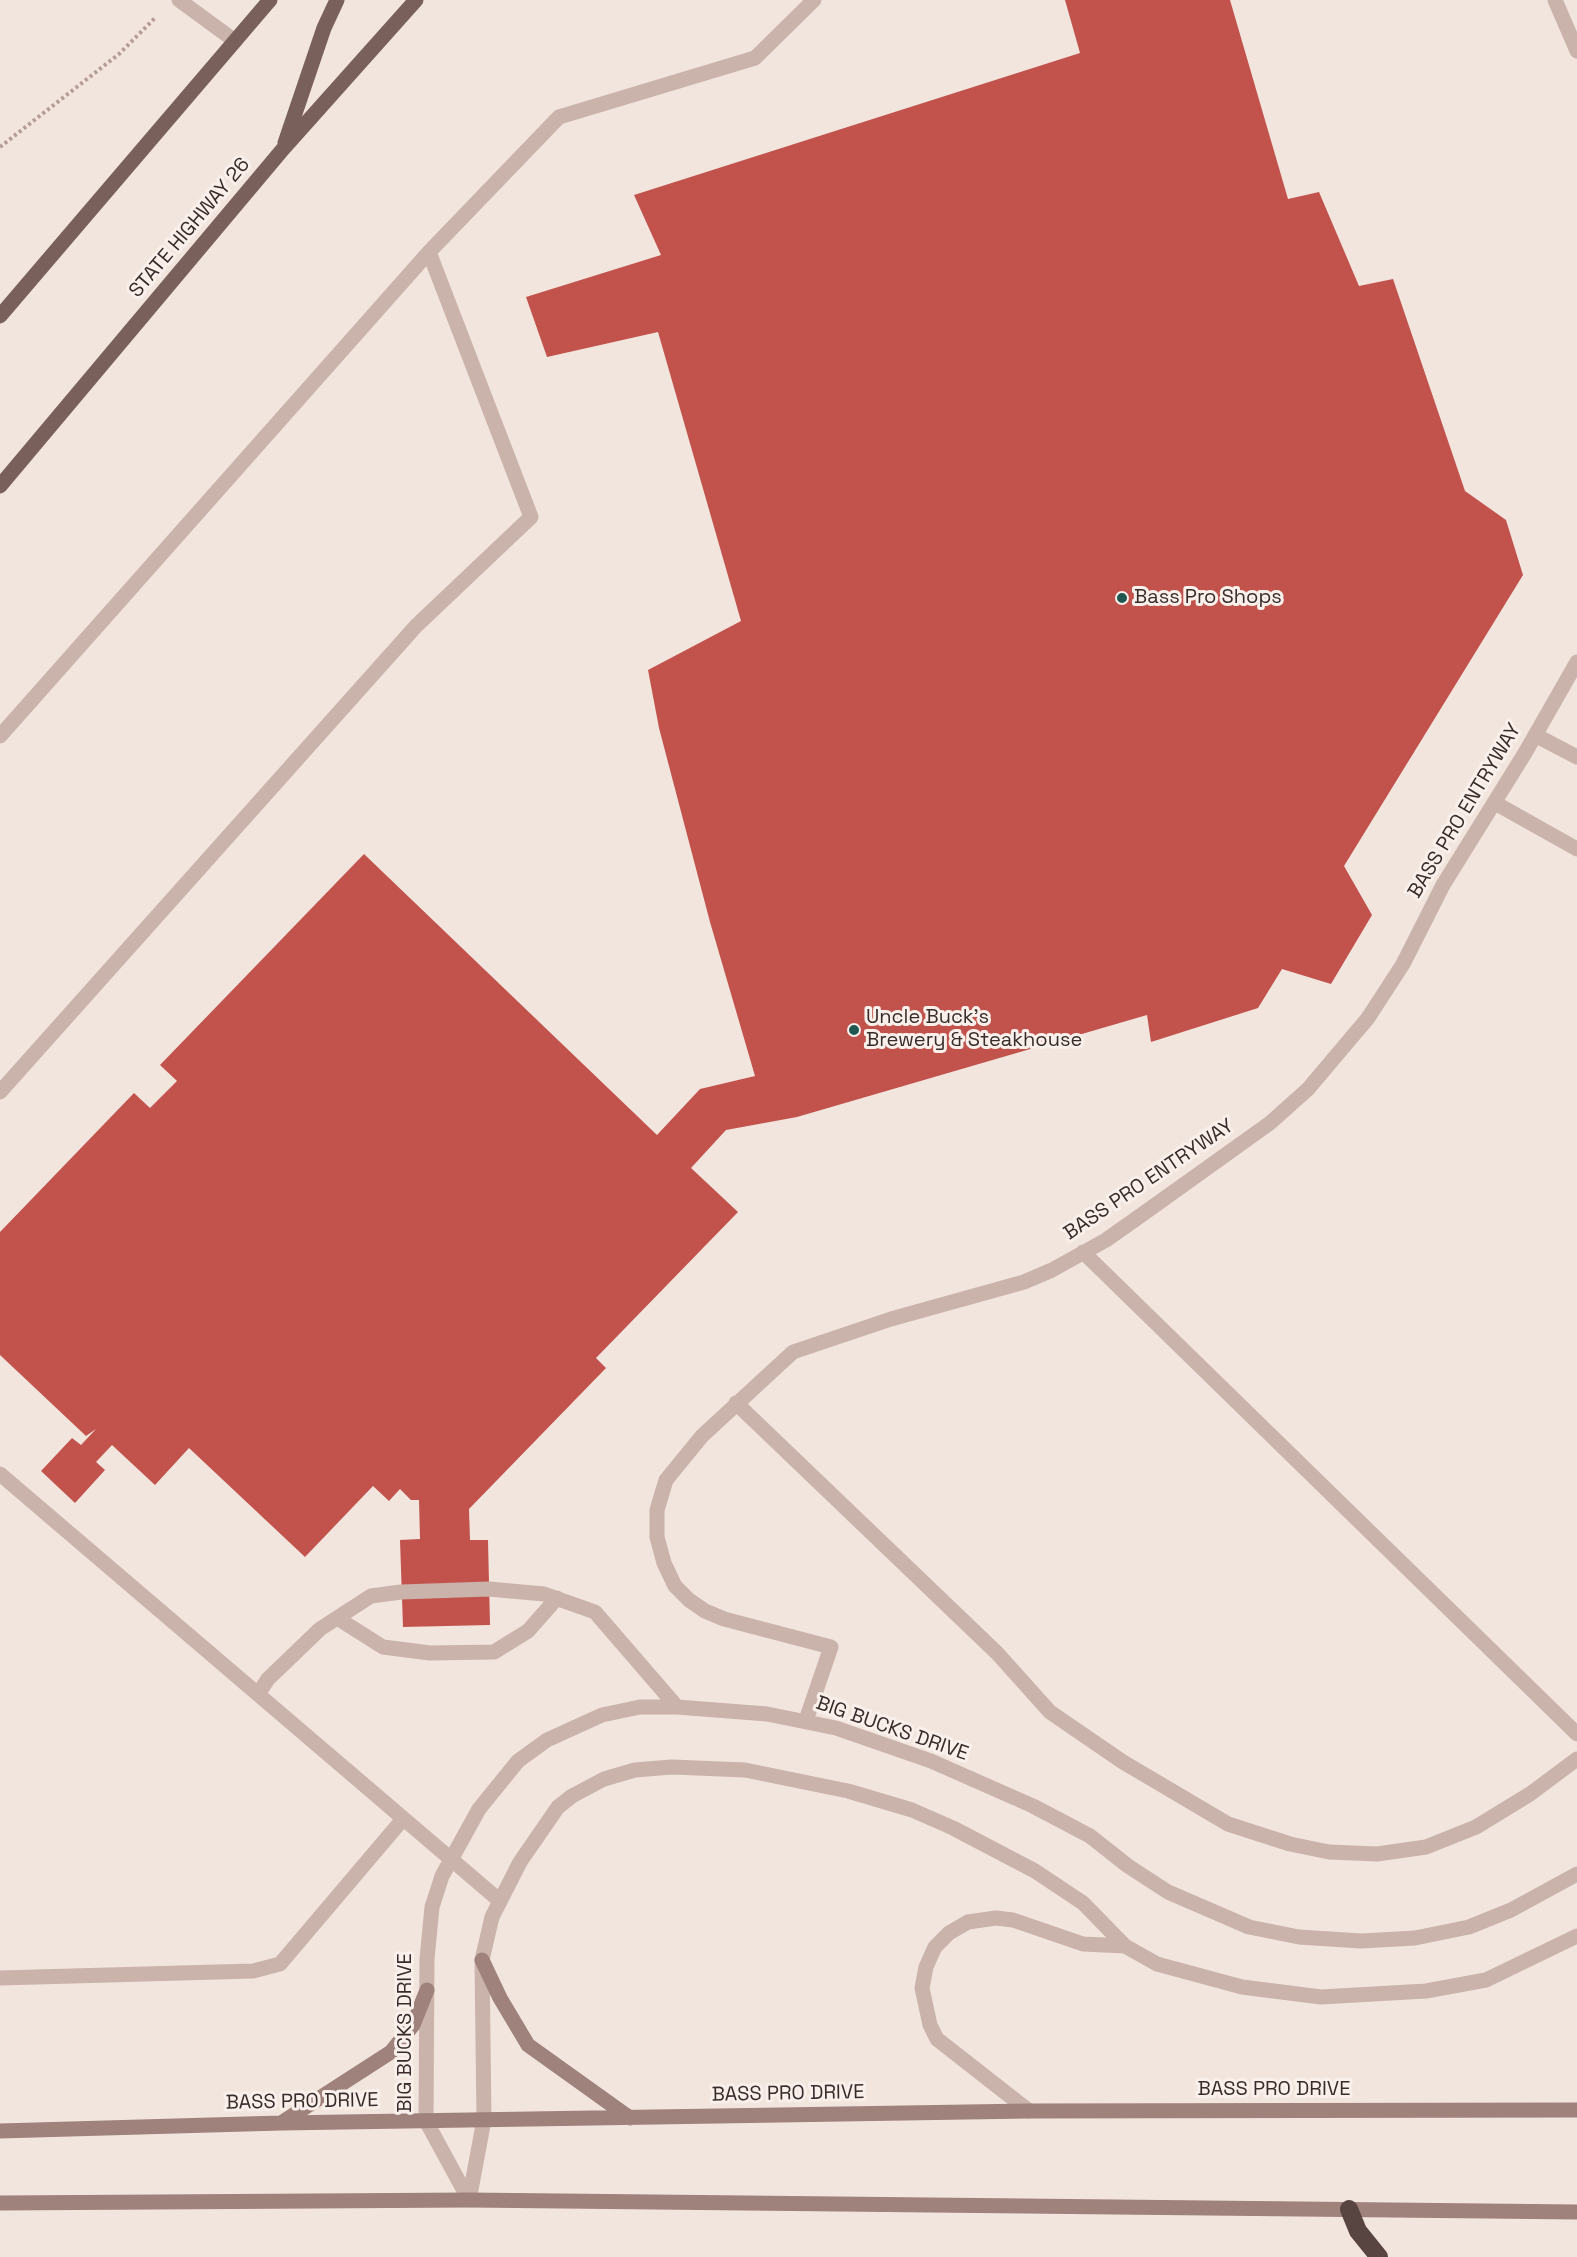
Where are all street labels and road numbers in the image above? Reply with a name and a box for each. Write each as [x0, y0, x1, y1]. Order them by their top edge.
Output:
street label: STATE HIGHWAY 26 [125, 153, 255, 303]
street label: BASS PRO ENTRYWAY [1403, 719, 1527, 903]
street label: BASS PRO ENTRYWAY [1060, 1114, 1238, 1246]
street label: BIG BUCKS DRIVE [813, 1692, 971, 1766]
street label: BIG BUCKS DRIVE [394, 1953, 418, 2113]
street label: BASS PRO DRIVE [1198, 2078, 1350, 2102]
street label: BASS PRO DRIVE [711, 2081, 865, 2107]
street label: BASS PRO DRIVE [225, 2089, 379, 2115]

